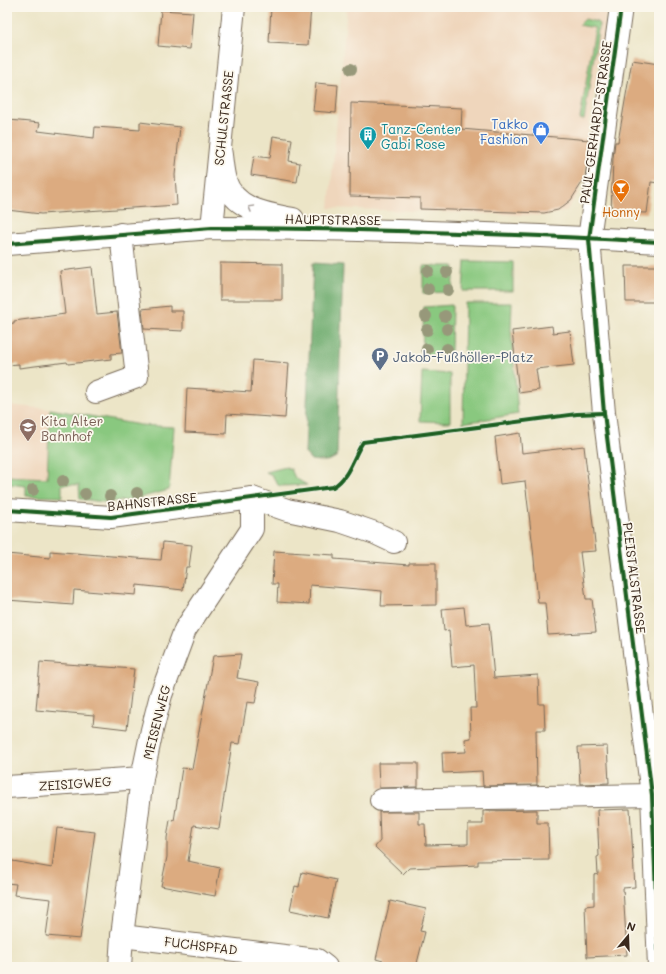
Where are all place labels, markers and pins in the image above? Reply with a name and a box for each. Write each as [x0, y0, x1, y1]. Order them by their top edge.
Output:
place label: Takko Fashion [480, 115, 528, 147]
place label: Tanz-Center Gabi Rose [381, 120, 461, 152]
shop icon: Takko Fashion [531, 120, 551, 145]
building icon: Tanz-Center Gabi Rose [358, 125, 378, 150]
bar icon: Honny [611, 178, 631, 203]
place label: Honny [602, 203, 640, 220]
parking icon: Jakob-Fußhöller-Platz [370, 346, 390, 371]
place label: Jakob-Fußhöller-Platz [393, 348, 533, 365]
place label: Kita Alter Bahnhof [41, 412, 103, 444]
school or university icon: Kita Alter Bahnhof [18, 417, 38, 442]

